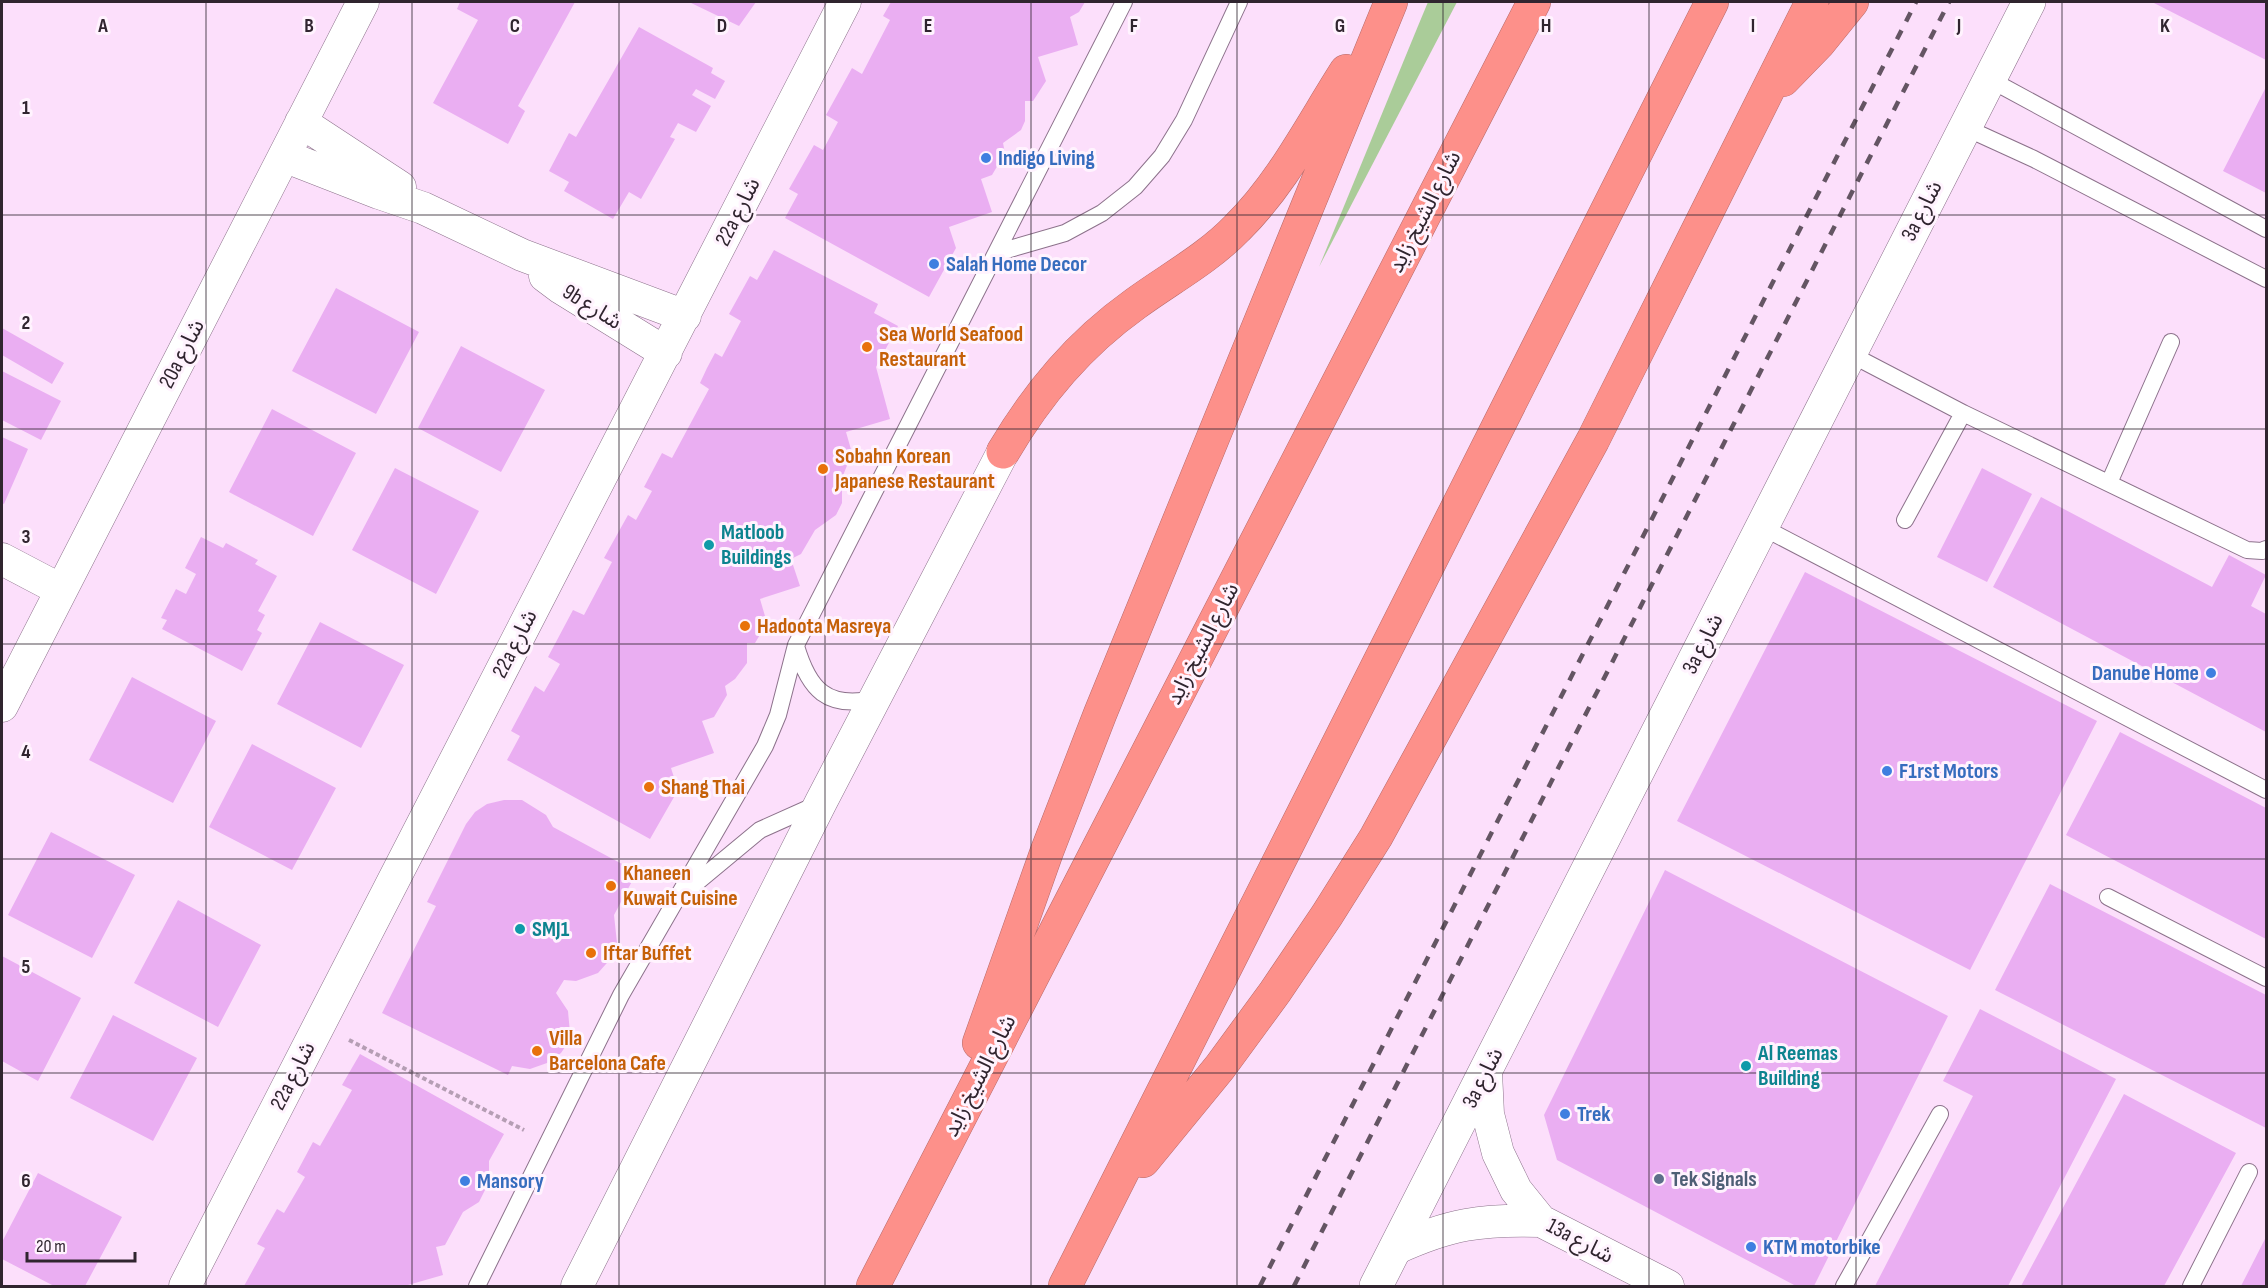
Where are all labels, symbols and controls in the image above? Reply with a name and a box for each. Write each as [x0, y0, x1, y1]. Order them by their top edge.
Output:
text: A [97, 14, 108, 38]
text: B [304, 14, 314, 38]
text: C [510, 14, 520, 38]
text: D [717, 14, 727, 38]
text: E [924, 14, 932, 38]
text: F [1130, 14, 1138, 38]
text: G [1335, 14, 1345, 38]
text: H [1541, 14, 1551, 38]
text: I [1751, 14, 1755, 38]
text: J [1956, 14, 1961, 38]
text: K [2160, 14, 2170, 38]
text: 1 [22, 96, 30, 120]
place label: Indigo Living [998, 145, 1095, 172]
street label: شارع الشيخ زايد [1383, 147, 1469, 278]
marker: Indigo Living [979, 151, 993, 165]
street label: 22a شارع [709, 173, 768, 252]
street label: 3a شارع [1895, 176, 1950, 247]
place label: Salah Home Decor [946, 251, 1087, 278]
marker: Salah Home Decor [927, 257, 941, 271]
street label: 9b شارع [556, 278, 627, 337]
text: 2 [22, 311, 30, 335]
street label: 20a شارع [153, 315, 213, 394]
place label: Sea World Seafood Restaurant [879, 321, 1023, 373]
marker: Sea World Seafood Restaurant [860, 340, 874, 354]
place label: Sobahn Korean Japanese Restaurant [834, 443, 995, 495]
marker: Sobahn Korean Japanese Restaurant [816, 462, 830, 476]
place label: Matloob Buildings [721, 519, 792, 571]
text: 3 [22, 525, 31, 549]
marker: Matloob Buildings [702, 538, 716, 552]
street label: شارع الشيخ زايد [1161, 579, 1247, 710]
street label: 22a شارع [486, 605, 545, 684]
street label: 3a شارع [1676, 609, 1731, 680]
place label: Hadoota Masreya [757, 613, 891, 640]
marker: Hadoota Masreya [738, 619, 752, 633]
place label: Danube Home [2092, 660, 2199, 687]
marker: Danube Home [2204, 666, 2218, 680]
text: 4 [21, 740, 31, 764]
place label: F1rst Motors [1899, 758, 1998, 785]
marker: F1rst Motors [1880, 764, 1894, 778]
place label: Shang Thai [661, 774, 745, 801]
marker: Shang Thai [642, 780, 656, 794]
place label: Khaneen Kuwait Cuisine [623, 860, 738, 912]
marker: Khaneen Kuwait Cuisine [604, 879, 618, 893]
place label: SMJ1 [532, 916, 570, 943]
marker: SMJ1 [513, 922, 527, 936]
place label: Iftar Buffet [603, 940, 692, 967]
marker: Iftar Buffet [584, 946, 598, 960]
text: 5 [22, 955, 31, 979]
street label: شارع الشيخ زايد [938, 1011, 1024, 1142]
place label: Villa Barcelona Cafe [549, 1025, 666, 1077]
street label: 22a شارع [264, 1037, 323, 1116]
place label: Al Reemas Building [1757, 1040, 1838, 1092]
street label: 3a شارع [1456, 1043, 1511, 1114]
marker: Villa Barcelona Cafe [530, 1044, 544, 1058]
marker: Al Reemas Building [1739, 1059, 1753, 1073]
place label: Trek [1577, 1101, 1611, 1128]
marker: Trek [1558, 1107, 1572, 1121]
place label: Tek Signals [1671, 1166, 1757, 1193]
place label: Mansory [477, 1168, 544, 1195]
text: 6 [21, 1169, 31, 1193]
marker: Tek Signals [1652, 1172, 1666, 1186]
marker: Mansory [458, 1174, 472, 1188]
street label: 13a شارع [1541, 1212, 1618, 1272]
scale bar [27, 1225, 135, 1263]
place label: KTM motorbike [1763, 1234, 1881, 1261]
text: 20 m [36, 1236, 66, 1257]
marker: KTM motorbike [1744, 1240, 1758, 1254]

